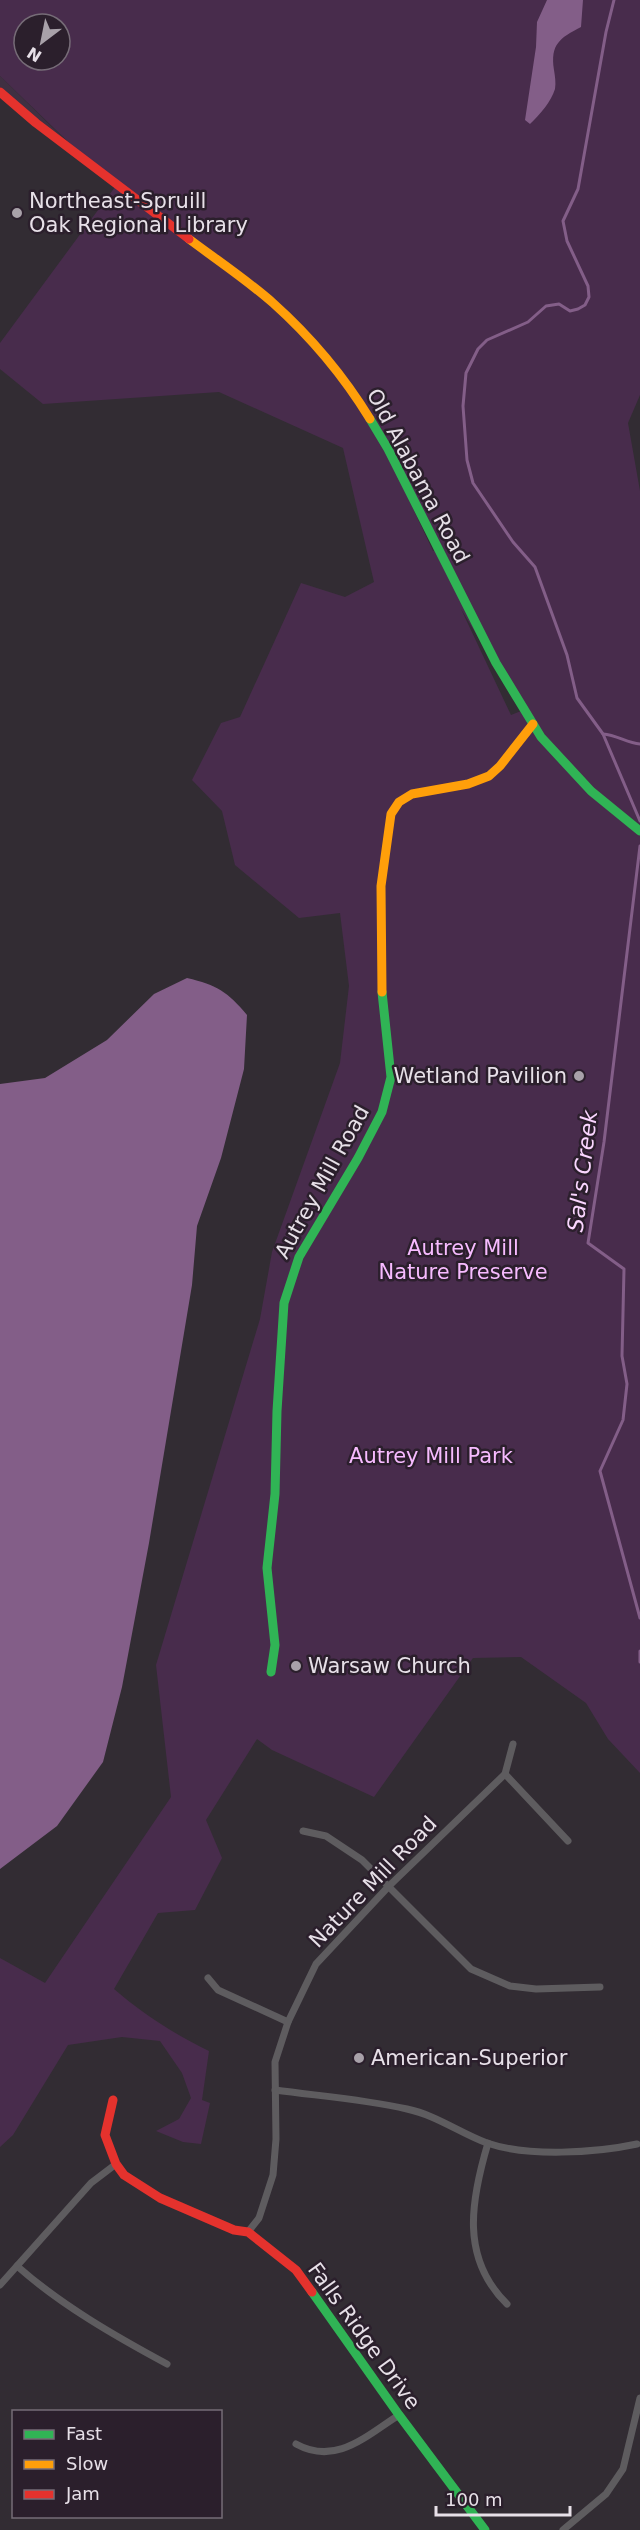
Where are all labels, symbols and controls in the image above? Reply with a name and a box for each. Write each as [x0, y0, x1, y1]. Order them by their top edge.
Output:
north arrow [12, 12, 72, 72]
text: N [24, 43, 45, 66]
place label: Northeast-Spruill Oak Regional Library [29, 189, 248, 237]
marker: Northeast-Spruill Oak Regional Library [10, 206, 24, 220]
street label: Old Alabama Road [362, 385, 474, 567]
place label: Wetland Pavilion [394, 1064, 567, 1088]
marker: Wetland Pavilion [572, 1069, 586, 1083]
street label: Autrey Mill Road [270, 1101, 374, 1263]
water label: Sal's Creek [563, 1108, 603, 1233]
park label: Autrey Mill Nature Preserve [378, 1236, 548, 1284]
park label: Autrey Mill Park [349, 1444, 514, 1468]
place label: Warsaw Church [308, 1654, 471, 1678]
marker: Warsaw Church [289, 1659, 303, 1673]
street label: Nature Mill Road [304, 1811, 442, 1953]
place label: American-Superior [371, 2046, 568, 2070]
marker: American-Superior [352, 2051, 366, 2065]
street label: Falls Ridge Drive [303, 2258, 425, 2414]
legend [12, 2410, 222, 2518]
text: Fast [66, 2423, 102, 2444]
text: Slow [66, 2453, 108, 2474]
scale bar [436, 2479, 570, 2517]
text: Jam [65, 2483, 100, 2504]
text: 100 m [445, 2489, 503, 2510]

